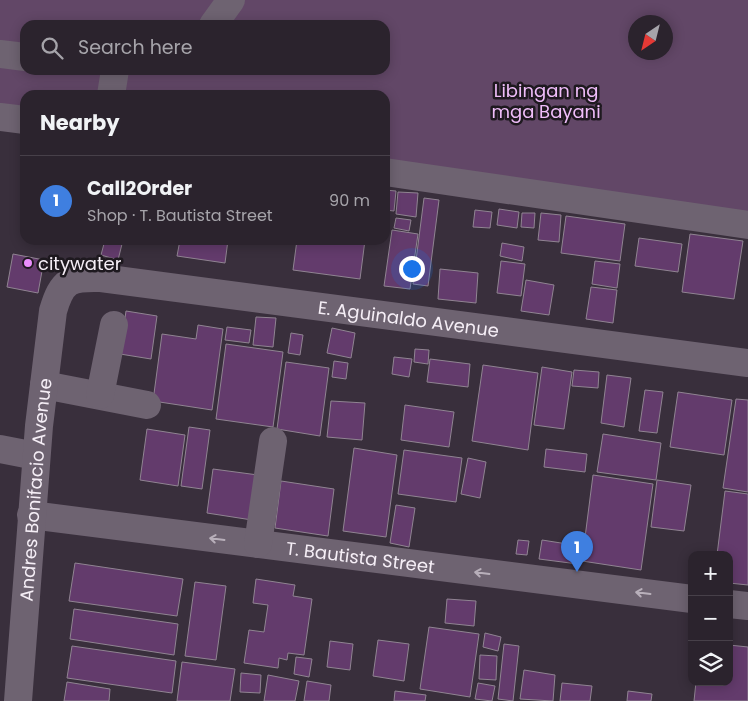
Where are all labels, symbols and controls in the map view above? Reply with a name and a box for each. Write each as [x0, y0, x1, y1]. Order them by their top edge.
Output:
north arrow [628, 15, 673, 60]
search box [20, 20, 390, 75]
icon: search [38, 34, 66, 62]
text: Search here [78, 34, 192, 61]
park label: Libingan ng mga Bayani [491, 78, 601, 124]
text: Nearby [40, 108, 120, 137]
text: Call2Order [87, 175, 192, 202]
text: 1 [53, 189, 59, 212]
text: 90 m [329, 189, 370, 212]
text: Shop · T. Bautista Street [87, 204, 273, 227]
place label: citywater [38, 251, 122, 276]
your location [399, 256, 425, 282]
marker: citywater [22, 257, 34, 269]
street label: E. Aguinaldo Avenue [316, 294, 501, 343]
street label: Andres Bonifacio Avenue [13, 377, 57, 602]
pin: 1 [561, 531, 593, 572]
one-way arrow [209, 534, 225, 544]
street label: T. Bautista Street [284, 535, 436, 579]
map controls [688, 551, 733, 686]
button: + [688, 551, 733, 596]
one-way arrow [474, 568, 490, 578]
one-way arrow [636, 588, 652, 598]
button: − [688, 596, 733, 641]
button: layers [688, 641, 733, 686]

